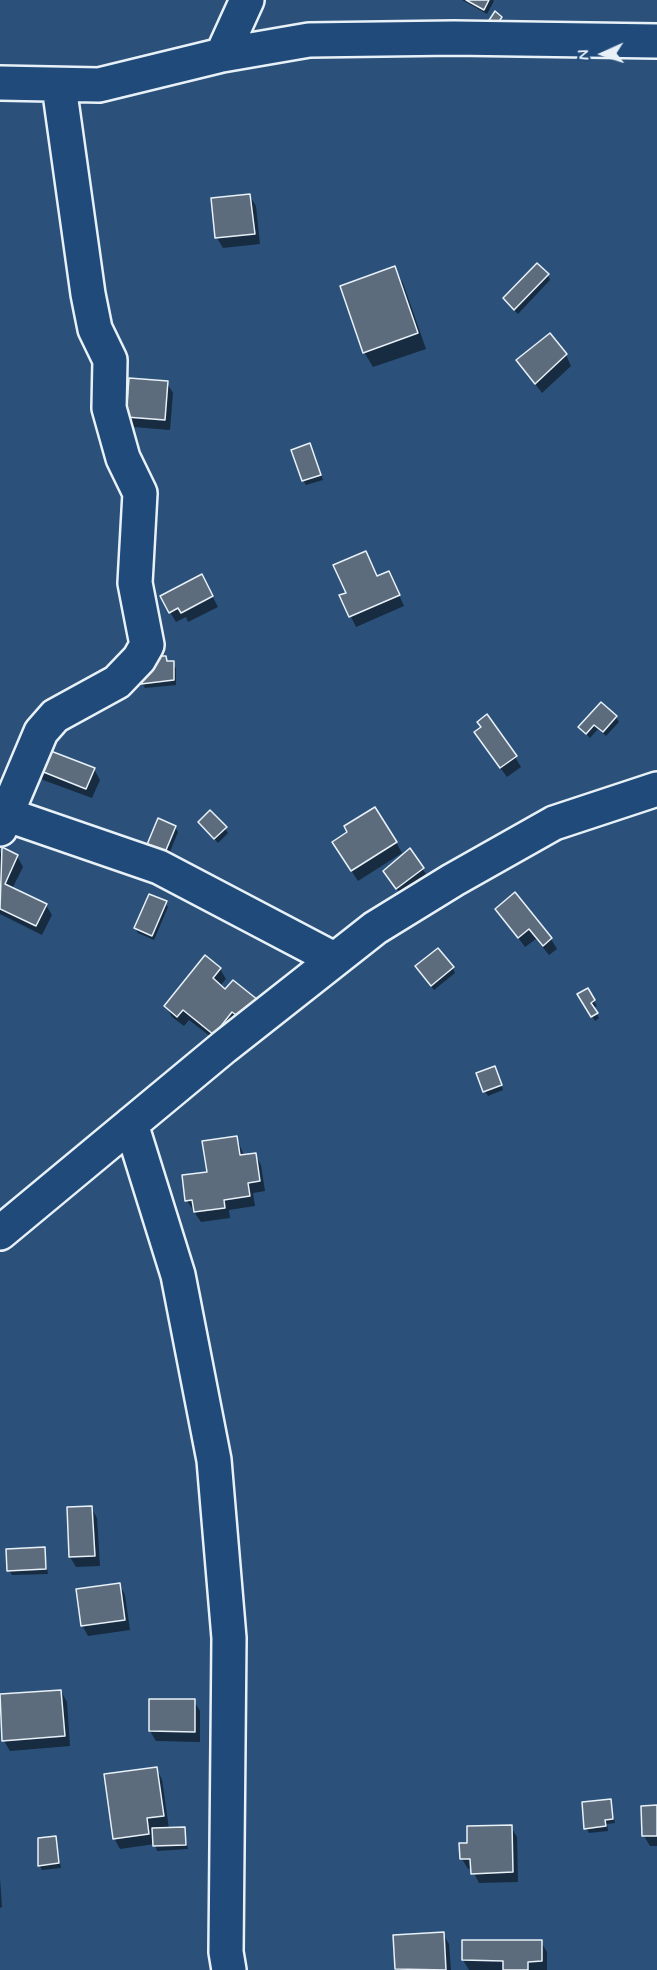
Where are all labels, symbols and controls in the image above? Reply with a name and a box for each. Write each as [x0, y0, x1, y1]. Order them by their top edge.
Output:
north arrow [573, 24, 633, 84]
text: N [574, 49, 595, 61]

